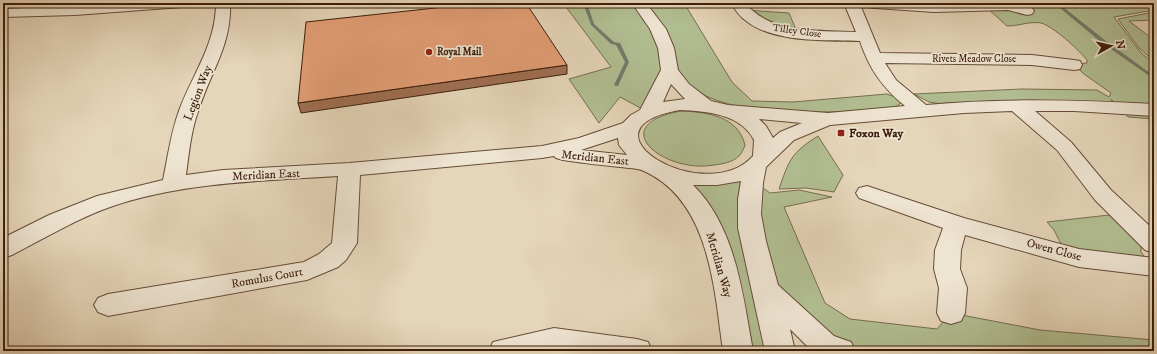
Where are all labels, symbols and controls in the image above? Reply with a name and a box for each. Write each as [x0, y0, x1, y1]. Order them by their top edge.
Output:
street label: Tilley Close [772, 22, 822, 40]
north arrow [1091, 26, 1131, 66]
text: N [1112, 39, 1127, 50]
place label: Royal Mail [437, 46, 483, 59]
marker: Royal Mail [424, 47, 434, 57]
street label: Rivets Meadow Close [932, 53, 1016, 65]
street label: Legion Way [181, 63, 216, 123]
place label: Foxon Way [849, 126, 904, 141]
marker: Foxon Way [836, 128, 846, 138]
street label: Meridian East [561, 147, 630, 169]
street label: Meridian East [232, 166, 300, 184]
street label: Meridian Way [703, 231, 736, 300]
street label: Owen Close [1025, 235, 1083, 265]
street label: Romulus Court [230, 264, 304, 292]

